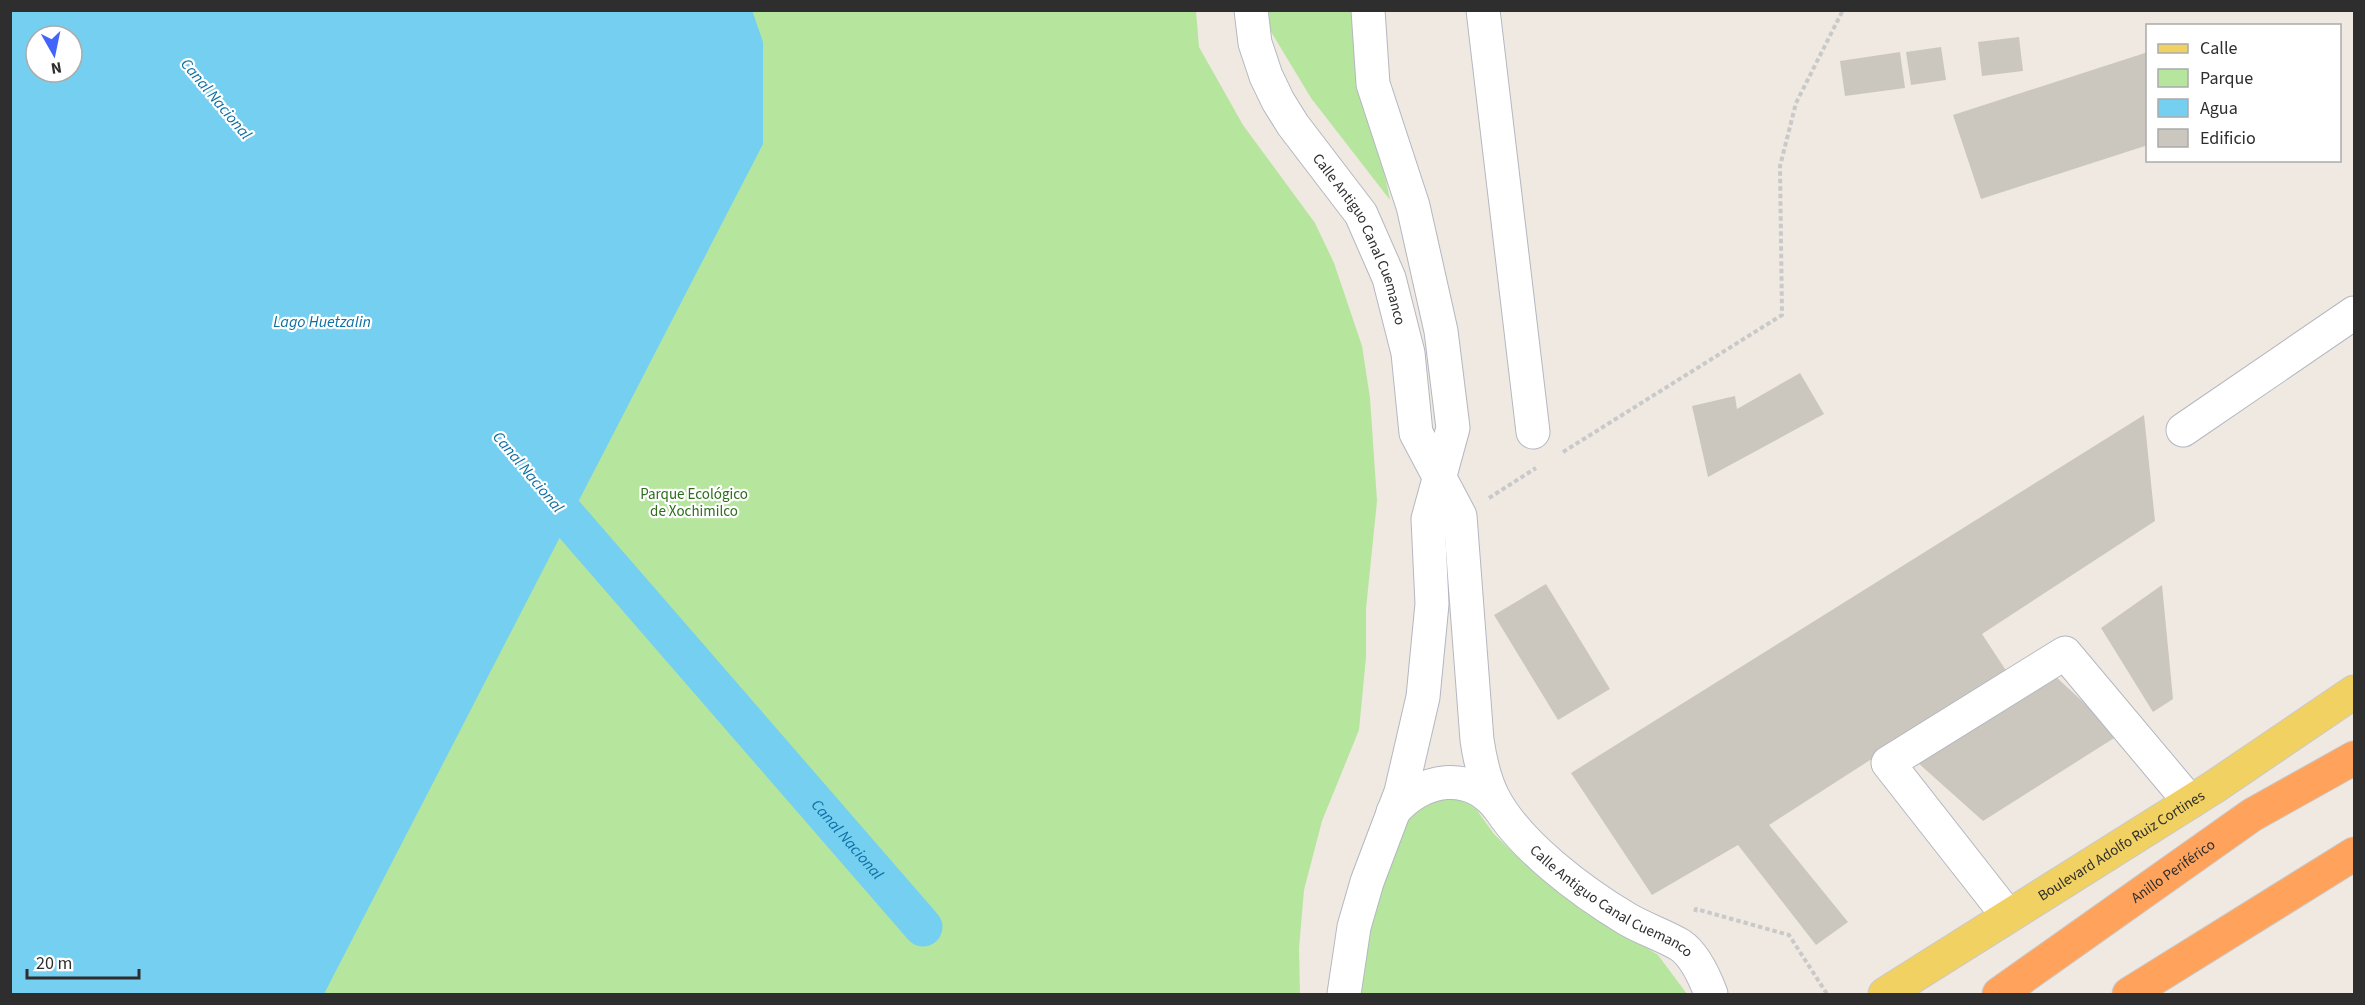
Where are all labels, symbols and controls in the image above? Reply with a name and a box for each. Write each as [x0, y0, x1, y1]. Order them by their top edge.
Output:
north arrow [24, 24, 84, 84]
legend [2146, 24, 2341, 162]
text: Calle [2200, 36, 2238, 61]
water label: Canal Nacional [175, 54, 257, 144]
text: N [49, 56, 63, 80]
text: Parque [2200, 66, 2253, 91]
text: Agua [2200, 96, 2238, 121]
text: Edificio [2200, 126, 2256, 151]
street label: Calle Antiguo Canal Cuemanco [1308, 149, 1411, 327]
water label: Lago Huetzalin [273, 311, 371, 333]
water label: Canal Nacional [487, 427, 569, 517]
park label: Parque Ecológico de Xochimilco [640, 484, 748, 522]
street label: Boulevard Adolfo Ruiz Cortines [2034, 785, 2209, 906]
water label: Canal Nacional [806, 795, 888, 884]
street label: Anillo Periférico [2127, 834, 2219, 908]
street label: Calle Antiguo Canal Cuemanco [1525, 840, 1698, 962]
scale bar [27, 942, 140, 980]
text: 20 m [36, 951, 72, 976]

